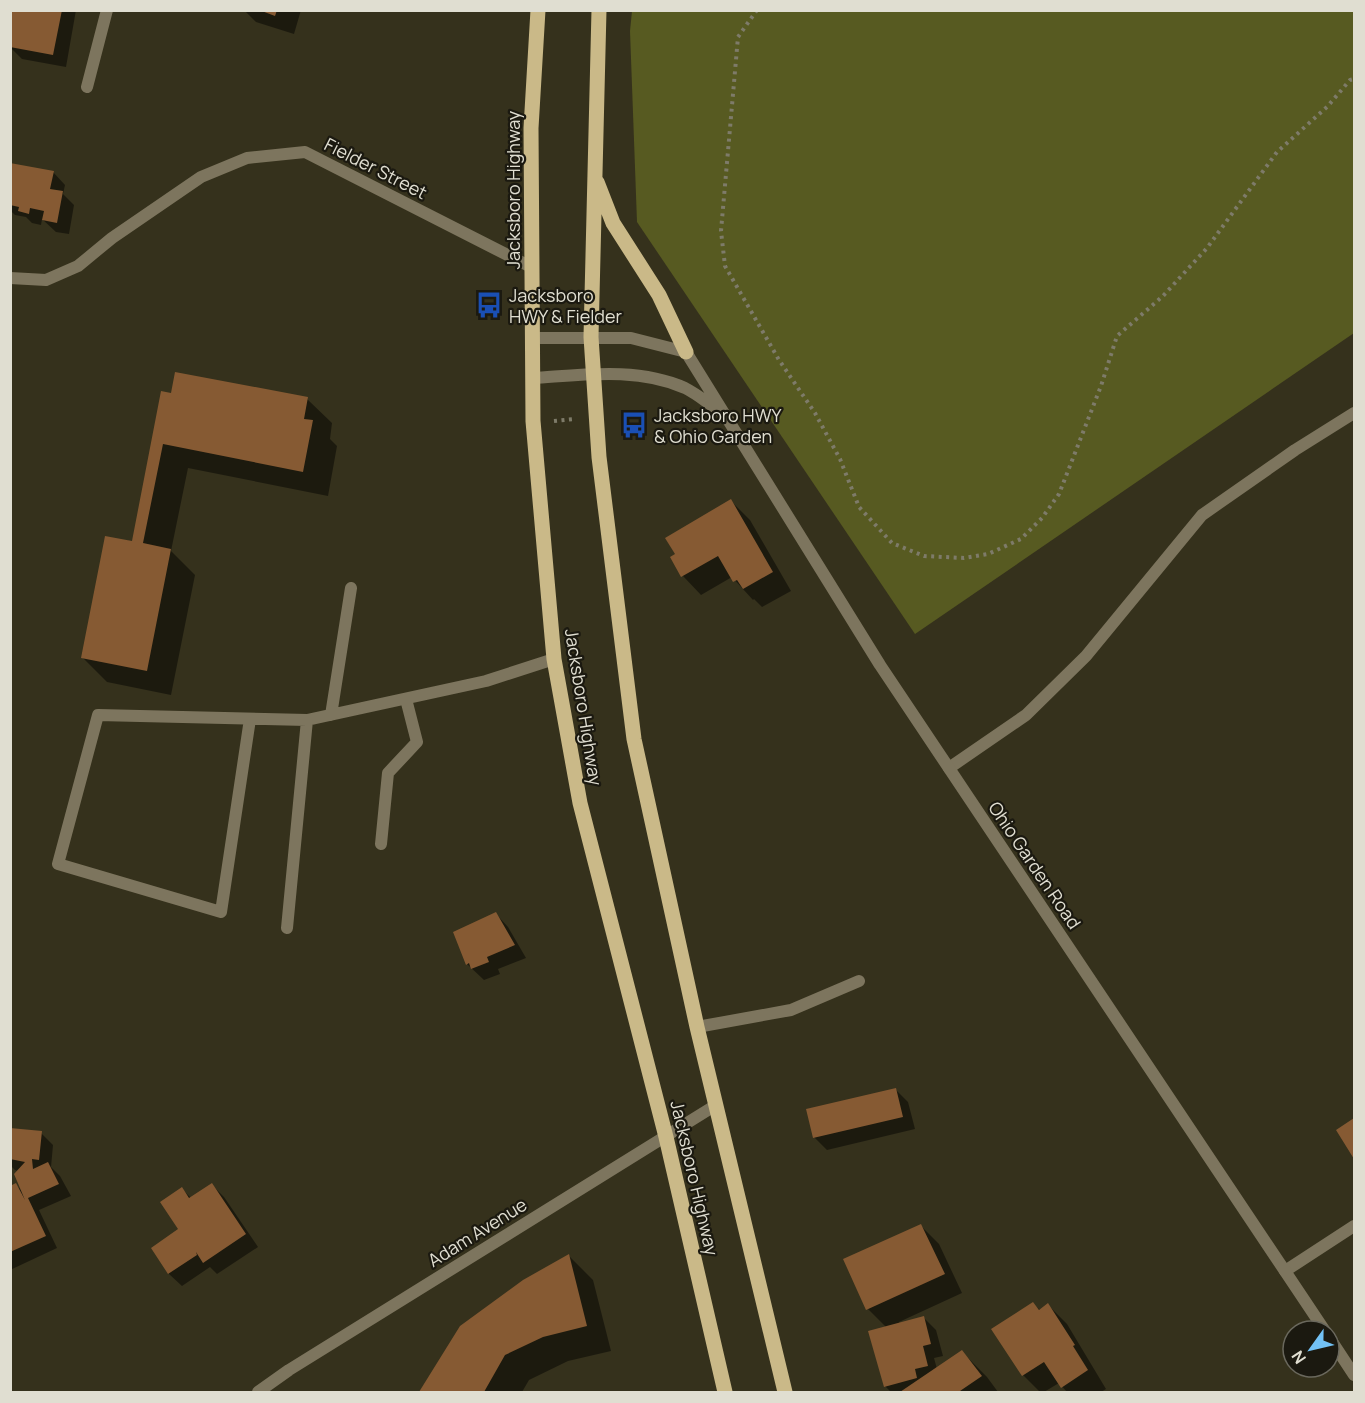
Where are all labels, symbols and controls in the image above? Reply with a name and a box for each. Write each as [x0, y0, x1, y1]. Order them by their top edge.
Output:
street label: Jacksboro Highway [501, 110, 525, 269]
street label: Fielder Street [321, 132, 431, 204]
place label: Jacksboro HWY & Fielder [509, 283, 623, 328]
bus stop icon: Jacksboro HWY & Fielder [474, 290, 504, 320]
place label: Jacksboro HWY & Ohio Garden [654, 403, 783, 448]
bus stop icon: Jacksboro HWY & Ohio Garden [619, 410, 649, 440]
street label: Jacksboro Highway [560, 627, 608, 788]
street label: Ohio Garden Road [983, 797, 1087, 933]
street label: Jacksboro Highway [665, 1098, 725, 1258]
street label: Adam Avenue [423, 1192, 531, 1272]
north arrow [1281, 1319, 1341, 1379]
text: N [1286, 1346, 1311, 1368]

